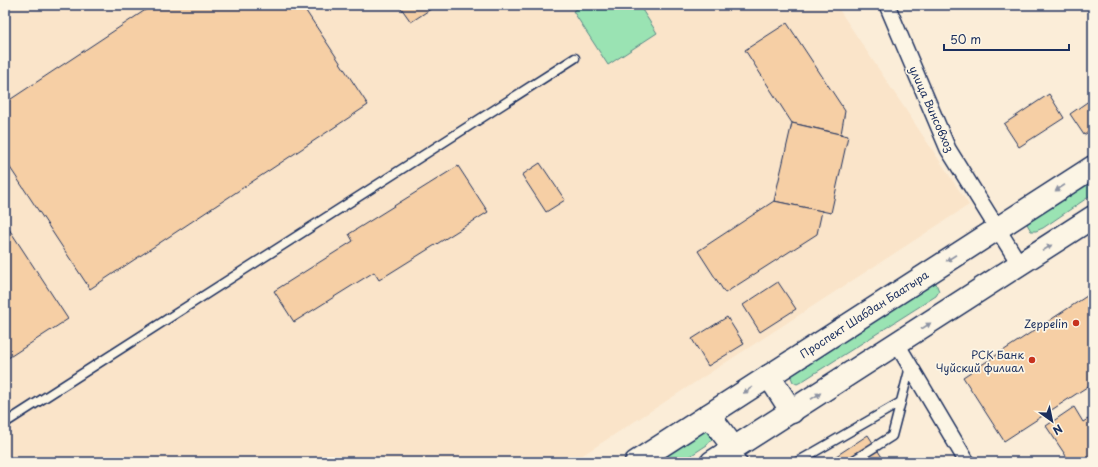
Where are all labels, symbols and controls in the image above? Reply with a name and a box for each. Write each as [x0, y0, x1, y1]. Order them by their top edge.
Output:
scale bar [944, 26, 1069, 52]
text: 50 m [950, 30, 981, 48]
street label: улица Винсовхоз [905, 63, 959, 155]
one-way arrow [1055, 184, 1065, 192]
one-way arrow [1041, 244, 1052, 251]
one-way arrow [946, 254, 956, 262]
street label: Проспект Шабдан Баатыра [796, 266, 932, 362]
place label: Zeppelin [1024, 315, 1068, 332]
marker: Zeppelin [1071, 318, 1081, 328]
one-way arrow [921, 322, 931, 330]
place label: РСК Банк Чуйский филиал [936, 346, 1024, 376]
marker: РСК Банк Чуйский филиал [1027, 355, 1037, 365]
one-way arrow [742, 386, 754, 393]
one-way arrow [811, 392, 821, 400]
north arrow [1032, 401, 1072, 441]
text: N [1049, 420, 1066, 439]

